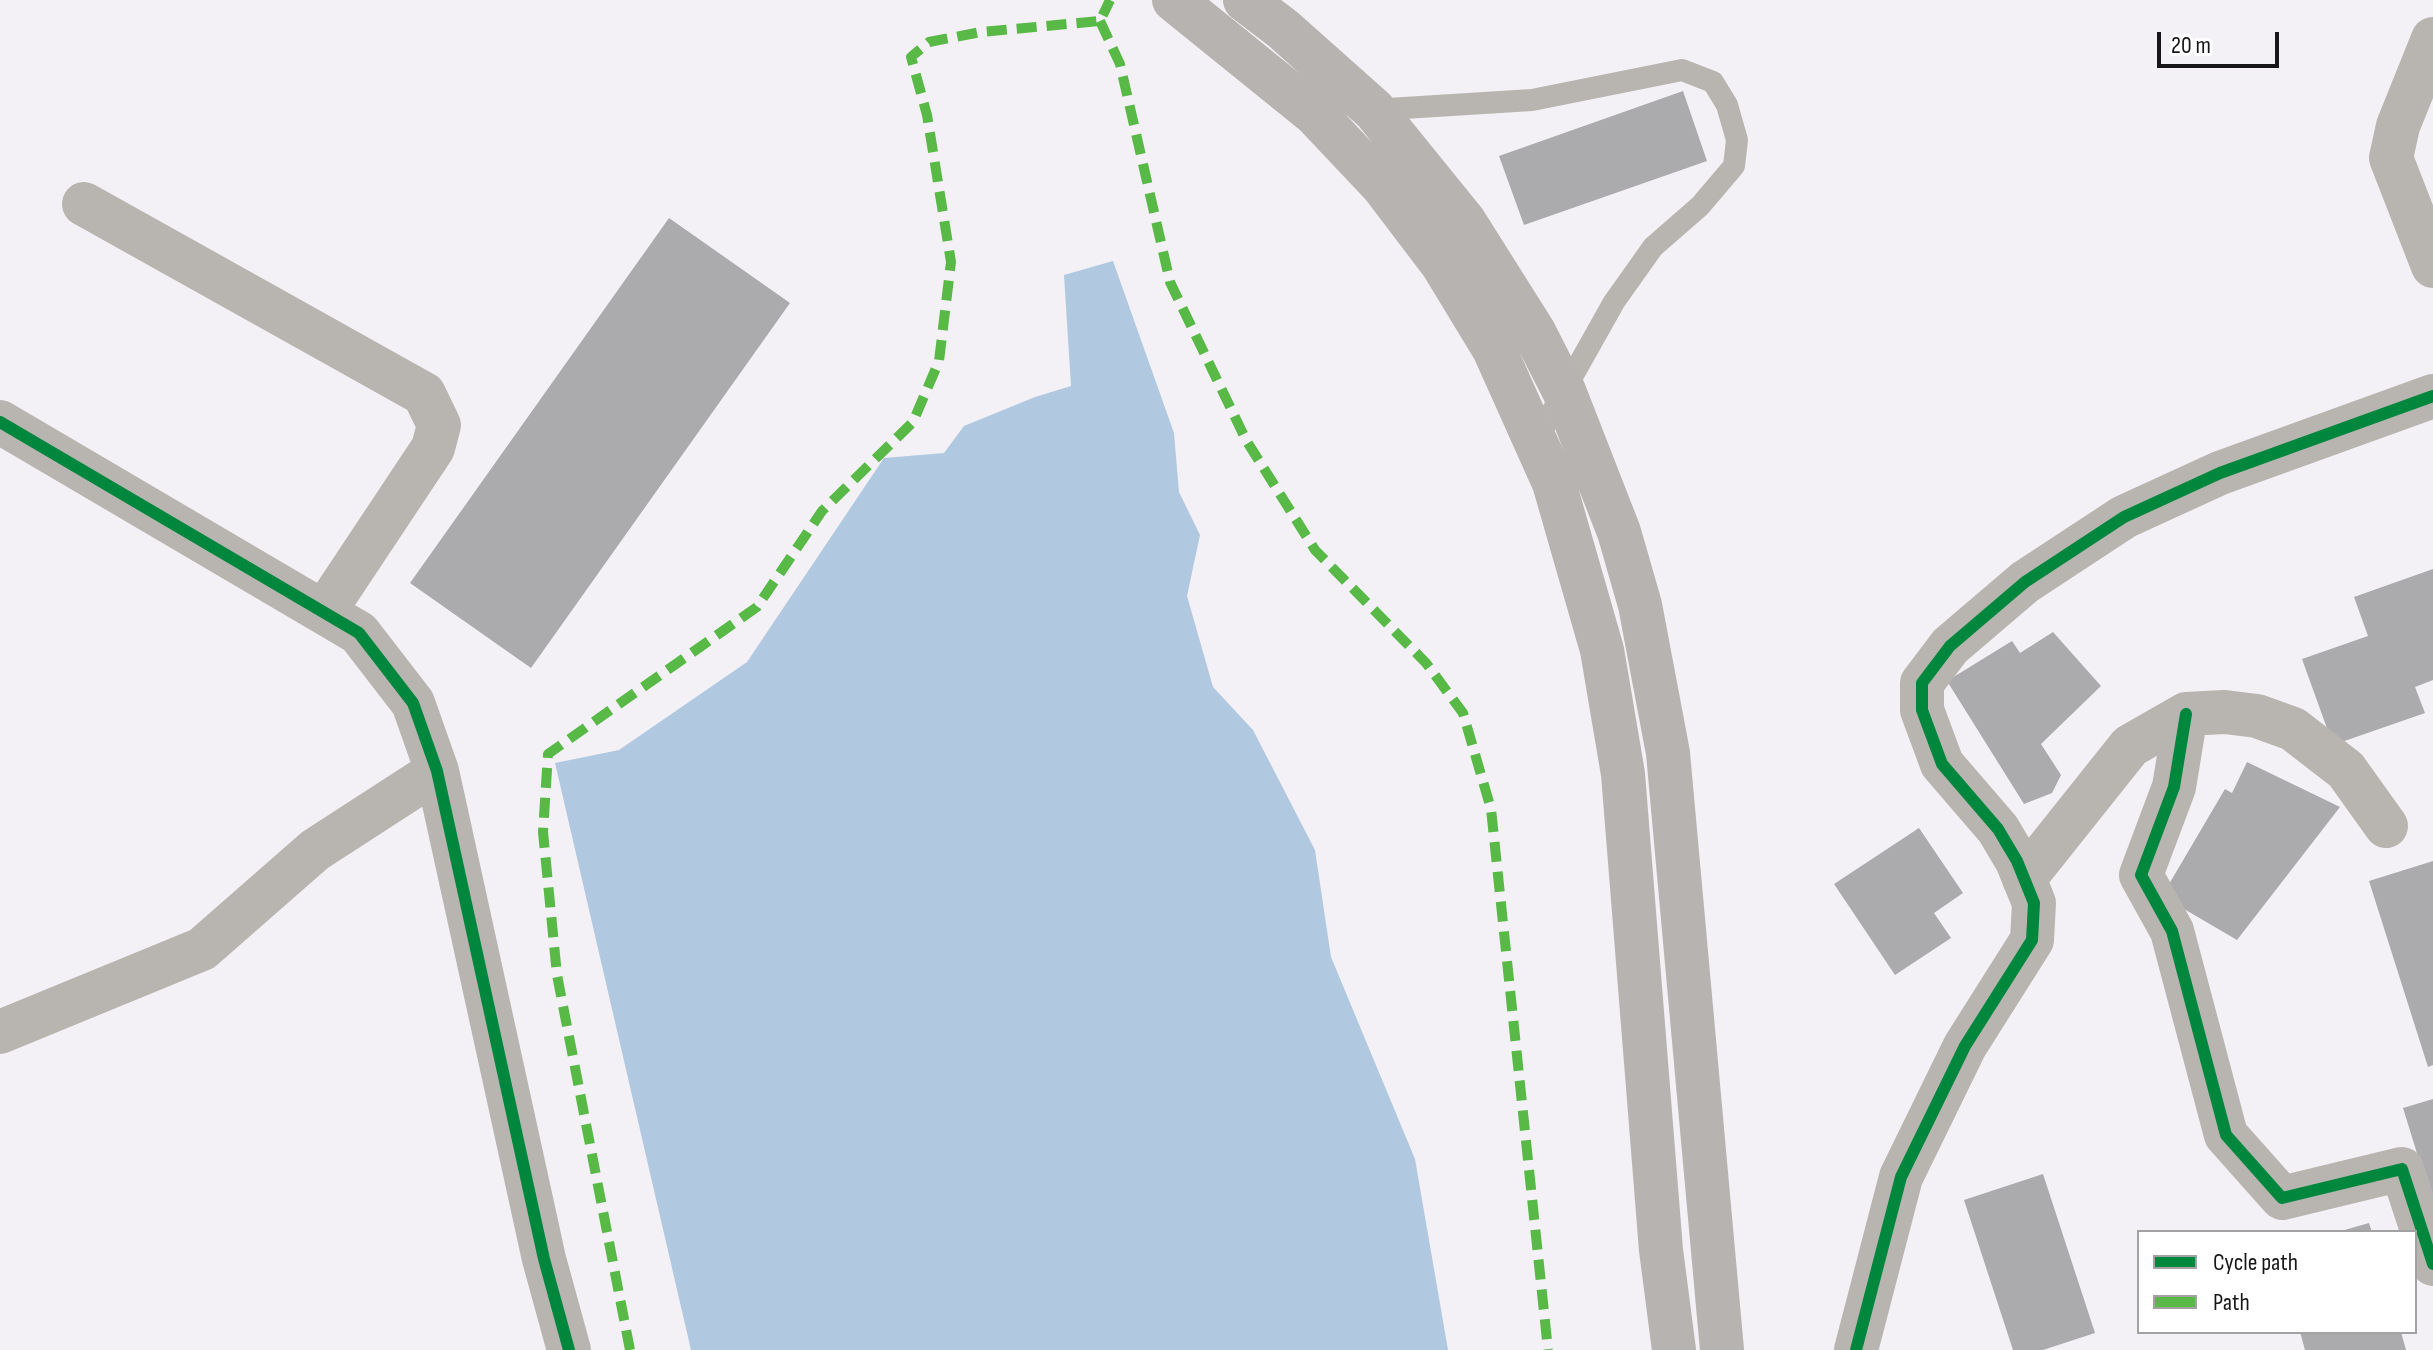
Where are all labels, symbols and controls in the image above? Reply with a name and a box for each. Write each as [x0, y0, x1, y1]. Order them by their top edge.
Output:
scale bar [2161, 16, 2283, 66]
text: 20 m [2171, 31, 2211, 60]
legend [2137, 1230, 2417, 1334]
text: Cycle path [2213, 1248, 2298, 1277]
text: Path [2213, 1288, 2250, 1317]

